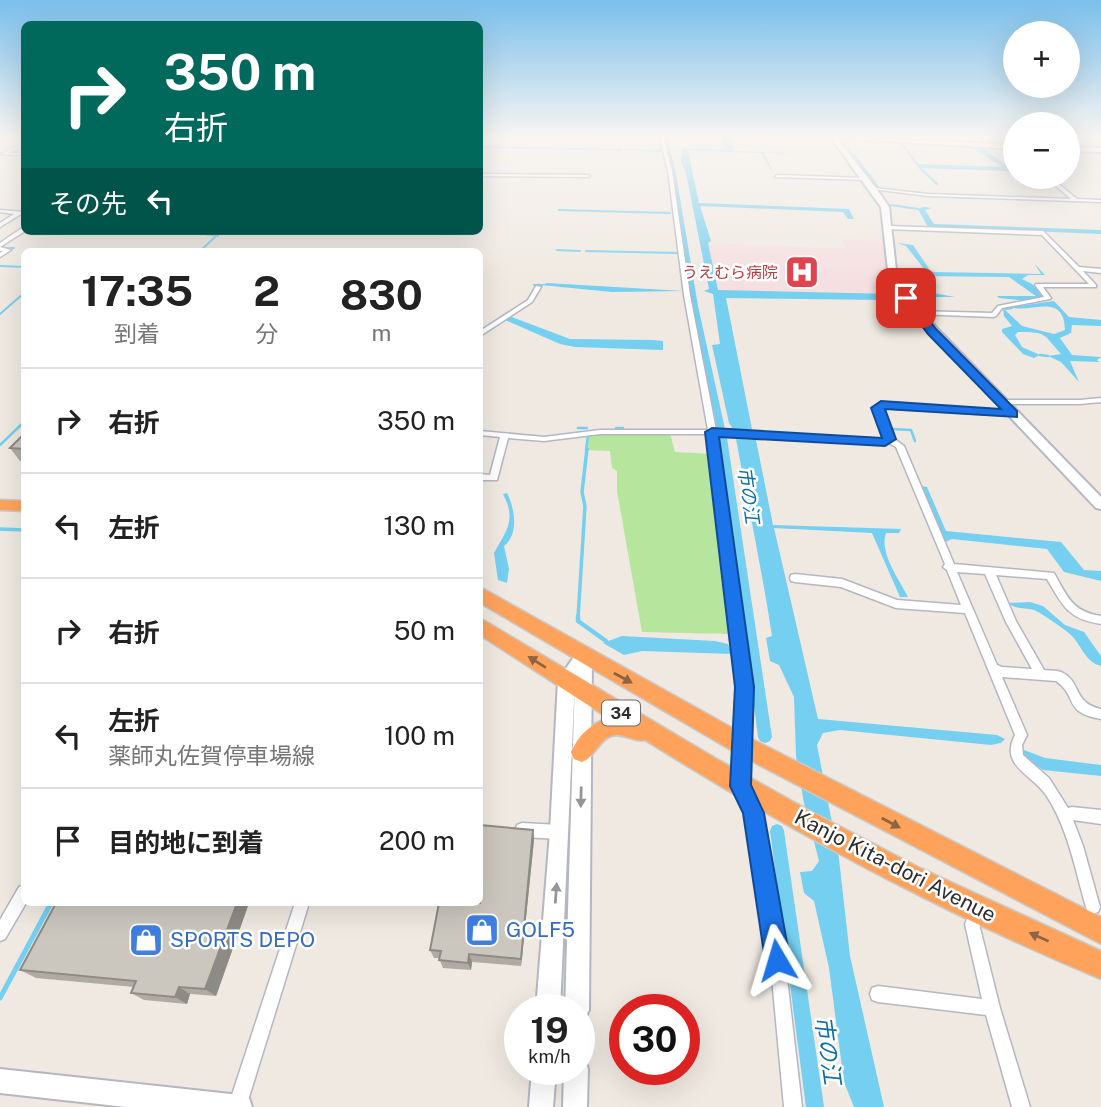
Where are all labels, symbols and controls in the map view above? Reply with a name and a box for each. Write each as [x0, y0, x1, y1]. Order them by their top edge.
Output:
map controls [1003, 21, 1080, 189]
button: + [1003, 21, 1080, 98]
text: 350 m [164, 43, 316, 101]
icon: right [49, 49, 140, 140]
text: 右折 [164, 109, 228, 146]
button: − [1003, 112, 1080, 189]
icon: left [141, 182, 179, 220]
text: その先 [49, 188, 127, 219]
hospital icon: うえむら病院 [783, 253, 821, 291]
place label: うえむら病院 [682, 263, 778, 282]
text: 17:35 [81, 266, 193, 315]
text: 2 [253, 266, 280, 315]
pin [876, 268, 936, 328]
text: 830 [340, 270, 423, 319]
icon: arrive [887, 279, 925, 317]
text: m [371, 319, 391, 346]
text: 到着 [114, 320, 160, 347]
text: 分 [255, 320, 278, 347]
icon: right [49, 402, 87, 440]
text: 350 m [377, 405, 455, 436]
text: 右折 [108, 407, 160, 438]
water label: 市の江 [734, 465, 764, 527]
icon: left [49, 507, 87, 545]
text: 130 m [383, 510, 455, 541]
text: 左折 [108, 512, 160, 543]
icon: right [49, 612, 87, 650]
text: 50 m [394, 615, 455, 646]
text: 右折 [108, 617, 160, 648]
one-way arrow [528, 656, 547, 669]
one-way arrow [613, 672, 633, 684]
road number: 34 [602, 700, 640, 726]
text: 左折 [108, 705, 160, 736]
icon: left [49, 717, 87, 755]
text: 100 m [384, 720, 455, 751]
text: 薬師丸佐賀停車場線 [108, 742, 315, 769]
one-way arrow [575, 787, 587, 809]
street label: Kanjo Kita-dori Avenue [790, 804, 1000, 927]
one-way arrow [881, 818, 901, 829]
icon: arrive [49, 822, 87, 860]
text: 200 m [379, 825, 455, 856]
text: 目的地に到着 [108, 827, 264, 858]
one-way arrow [551, 882, 562, 904]
shop icon: GOLF5 [463, 911, 501, 949]
place label: GOLF5 [506, 917, 575, 942]
shop icon: SPORTS DEPO [127, 921, 165, 959]
position arrow [740, 923, 814, 997]
place label: SPORTS DEPO [170, 927, 315, 952]
one-way arrow [1029, 931, 1049, 943]
speed limit sign: 30 [609, 994, 700, 1085]
text: 19 [530, 1010, 569, 1051]
water label: 市の江 [810, 1014, 847, 1089]
text: km/h [528, 1046, 571, 1067]

